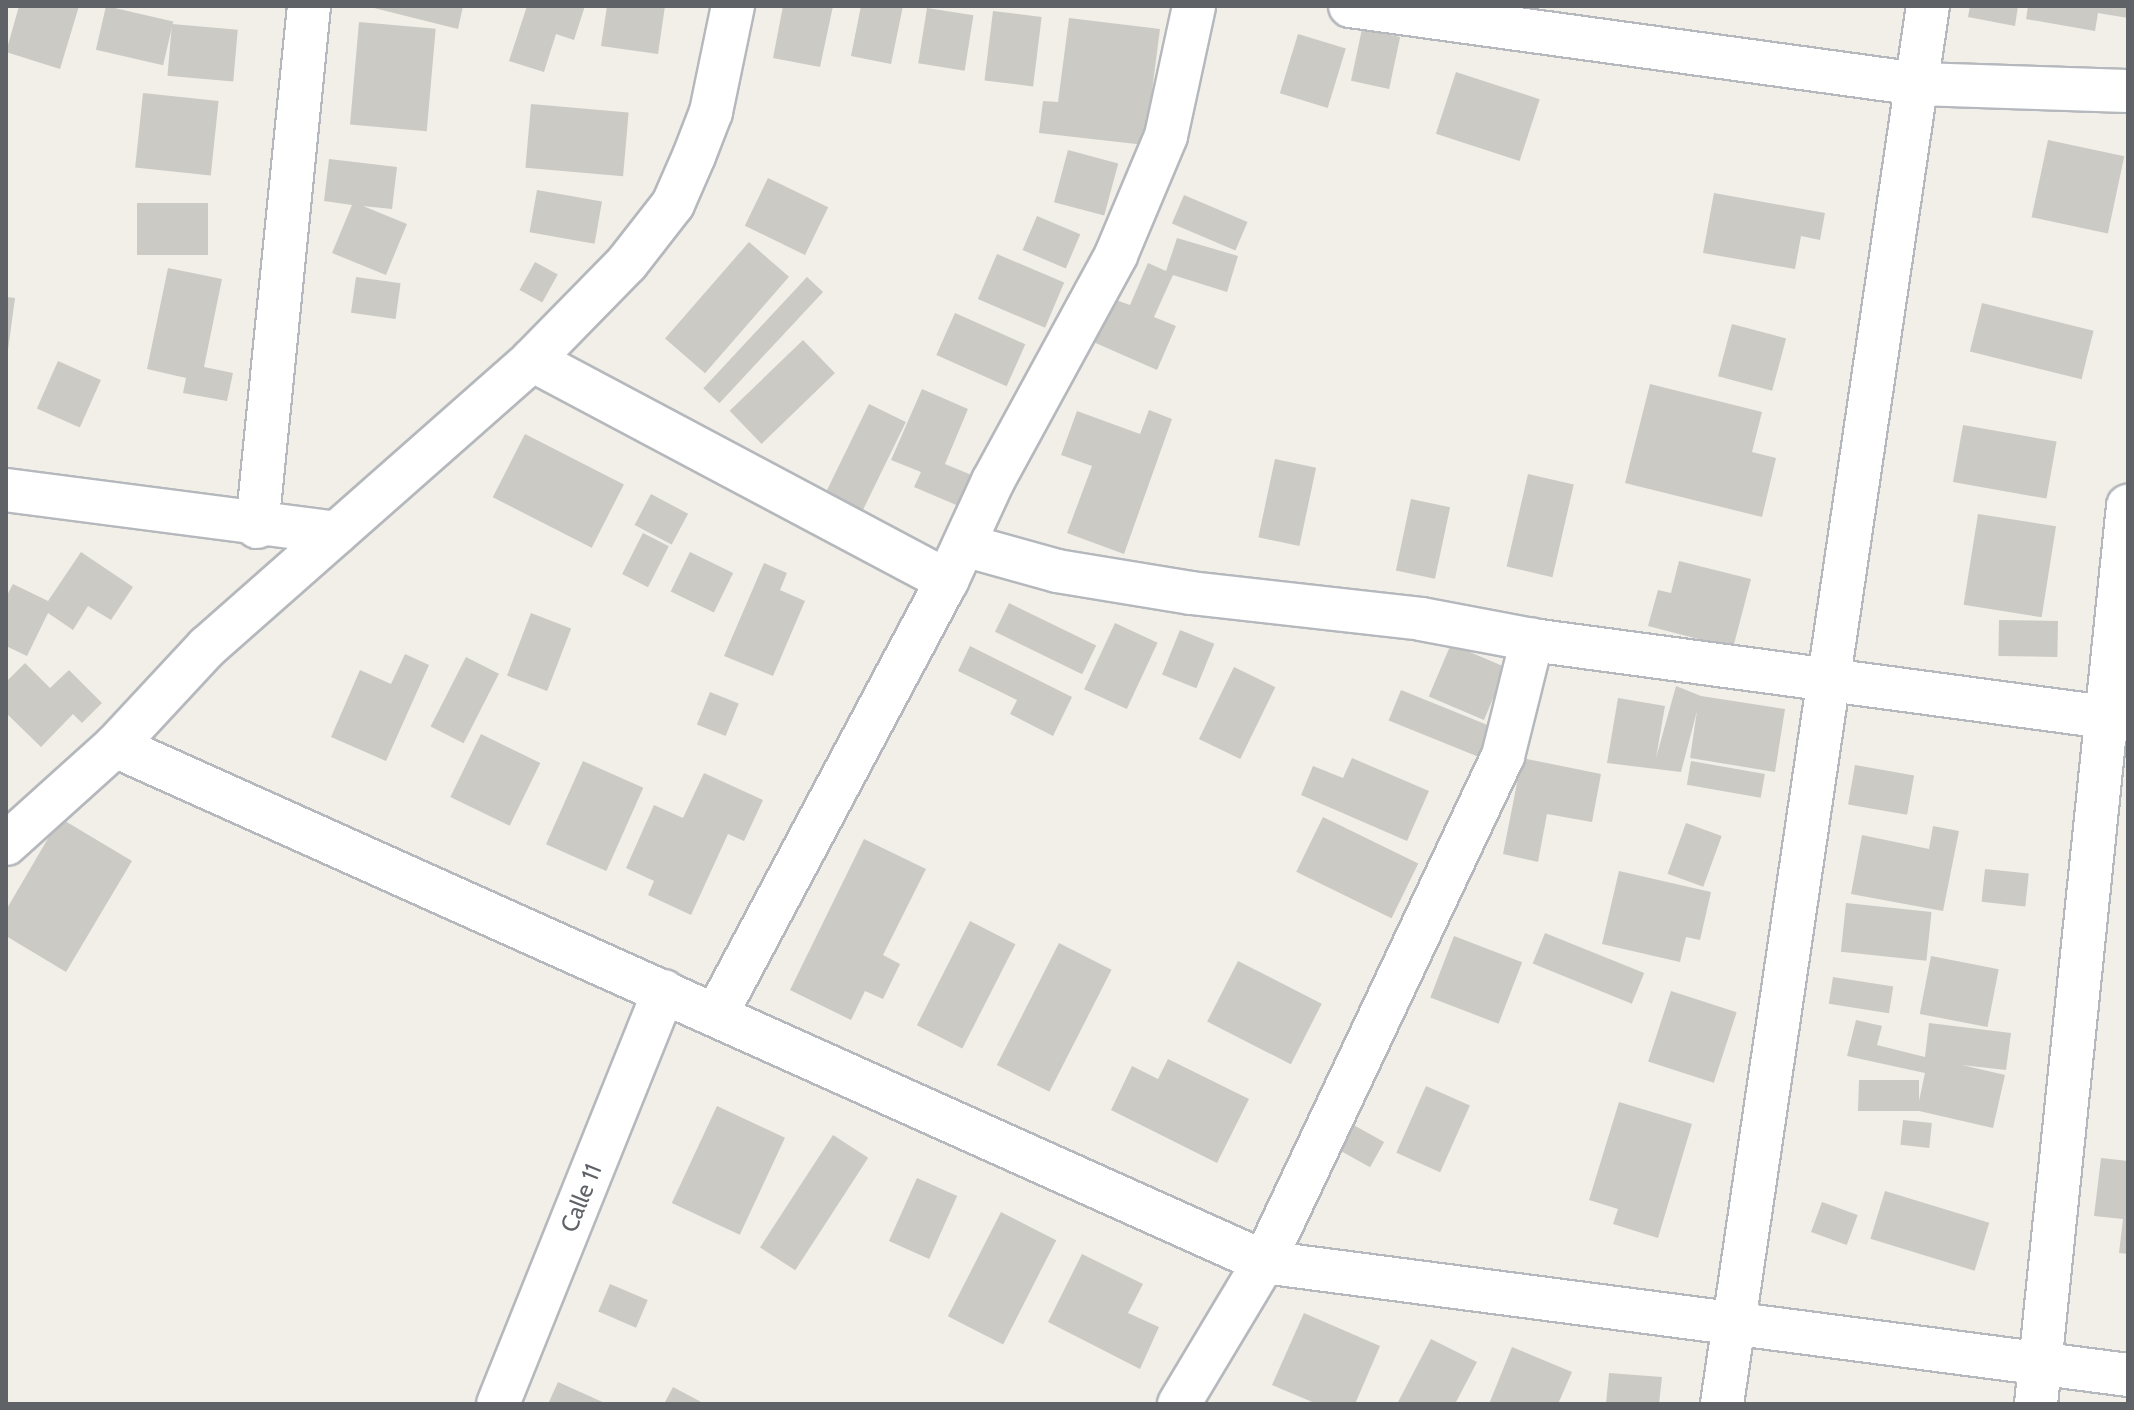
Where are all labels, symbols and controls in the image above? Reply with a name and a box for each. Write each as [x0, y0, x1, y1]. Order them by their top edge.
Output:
street label: Calle 11 [554, 1160, 608, 1236]

